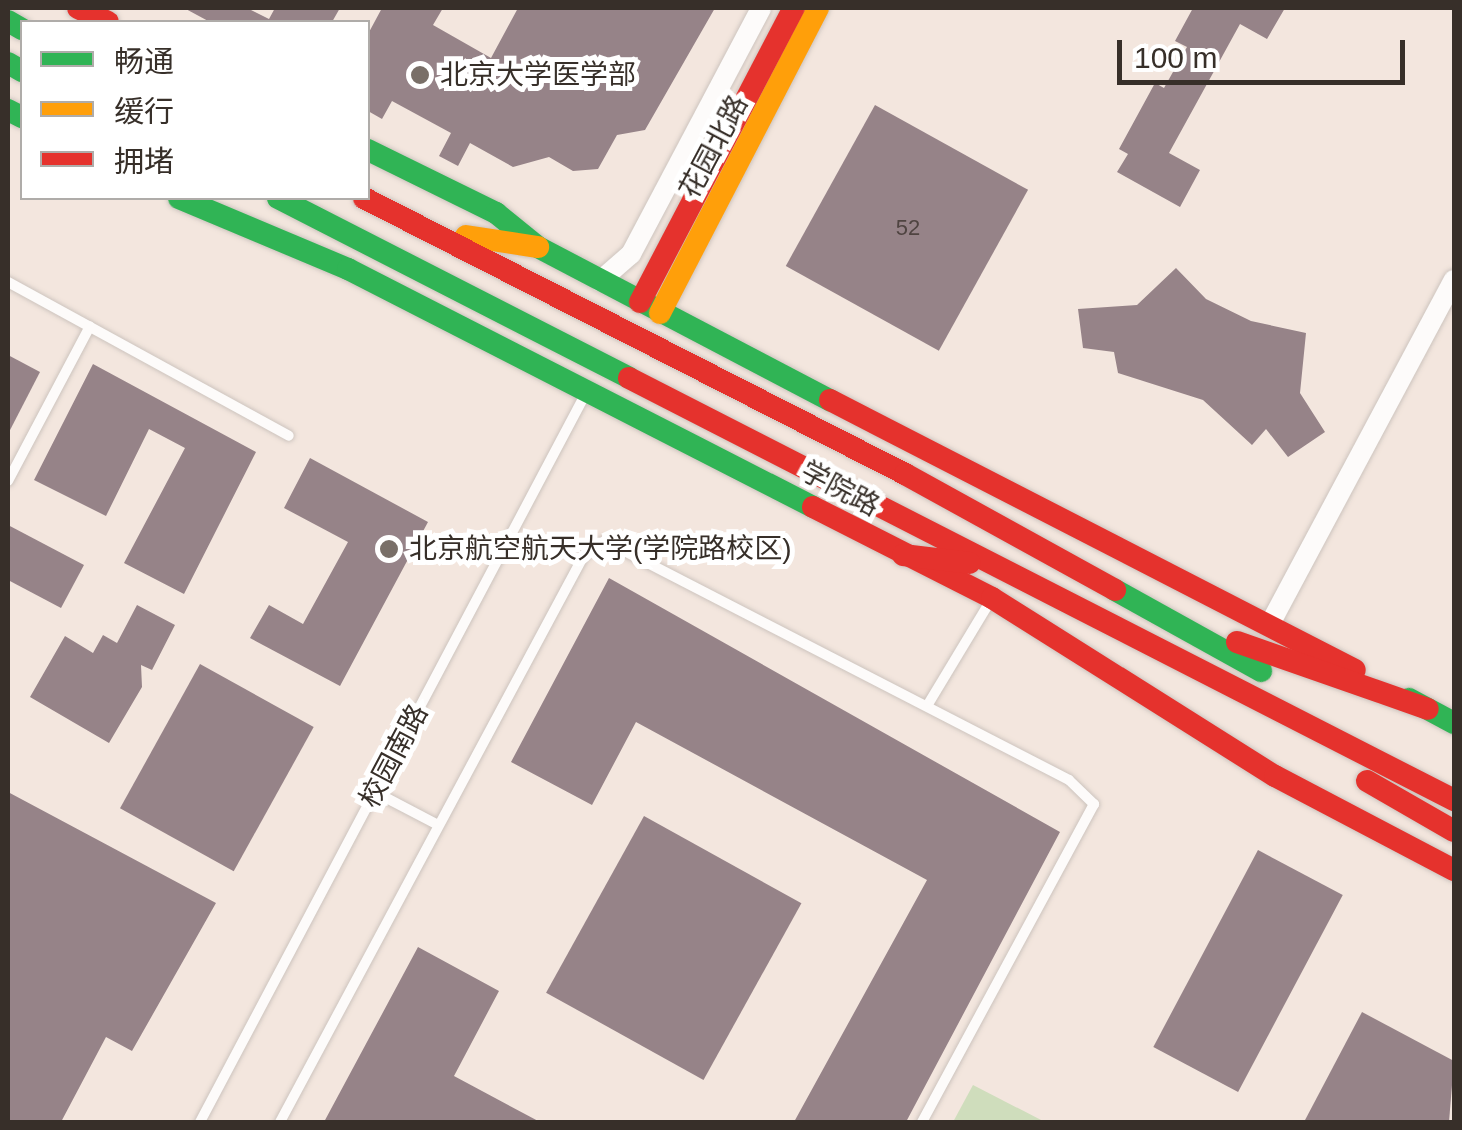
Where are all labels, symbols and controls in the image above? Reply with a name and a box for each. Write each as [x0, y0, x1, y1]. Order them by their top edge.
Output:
legend [20, 20, 370, 200]
scale bar [1122, 20, 1410, 82]
text: 100 m [1134, 41, 1217, 74]
text: 畅通 [114, 45, 174, 78]
place label: 北京大学医学部 [440, 58, 636, 92]
marker: 北京大学医学部 [409, 64, 431, 86]
street label: 花园北路 [673, 90, 755, 204]
text: 缓行 [114, 95, 174, 128]
text: 拥堵 [114, 145, 174, 178]
house number: 52 [896, 215, 920, 241]
street label: 学院路 [795, 454, 885, 524]
place label: 北京航空航天大学(学院路校区) [409, 532, 792, 566]
marker: 北京航空航天大学(学院路校区) [378, 538, 400, 560]
street label: 校园南路 [353, 699, 435, 813]

